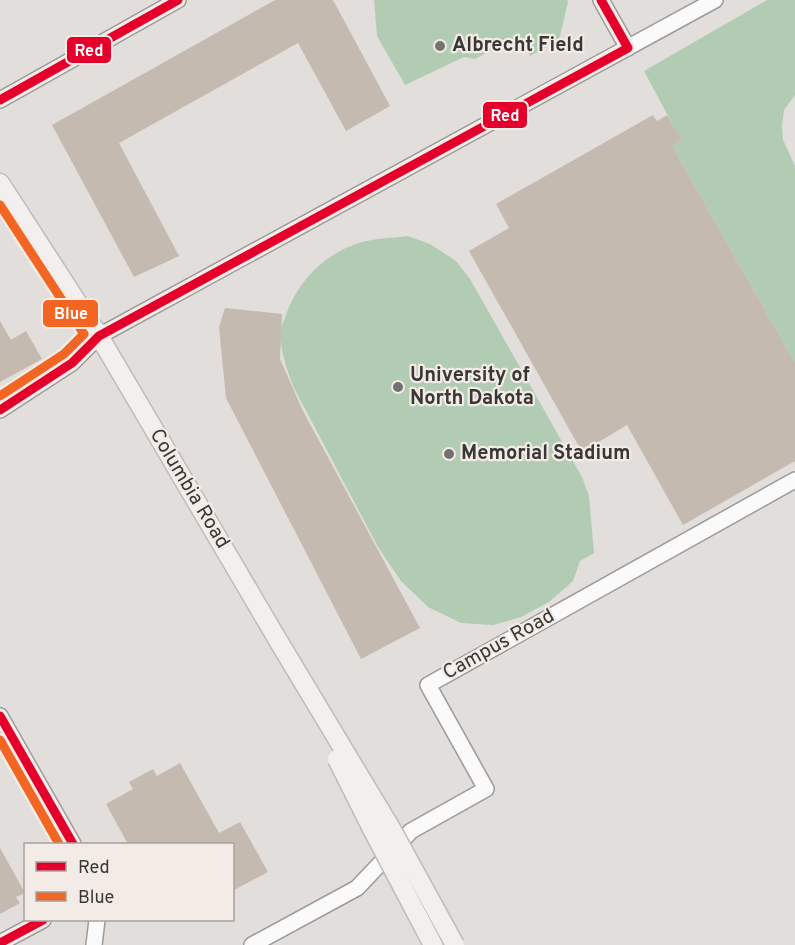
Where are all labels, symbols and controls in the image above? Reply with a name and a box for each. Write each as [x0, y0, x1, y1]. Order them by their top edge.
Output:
place label: Albrecht Field [452, 33, 584, 59]
line badge: Red [66, 36, 112, 64]
marker: Albrecht Field [433, 39, 447, 53]
text: Red [75, 42, 103, 62]
line badge: Red [482, 101, 528, 129]
text: Red [491, 107, 519, 127]
line badge: Blue [42, 299, 99, 328]
text: Blue [54, 305, 88, 325]
place label: University of North Dakota [410, 363, 534, 412]
marker: University of North Dakota [391, 380, 405, 394]
street label: Columbia Road [143, 424, 235, 554]
place label: Memorial Stadium [461, 441, 631, 467]
marker: Memorial Stadium [442, 447, 456, 461]
street label: Campus Road [439, 604, 559, 686]
legend [24, 843, 234, 921]
text: Red [78, 857, 110, 880]
text: Blue [78, 887, 114, 910]

